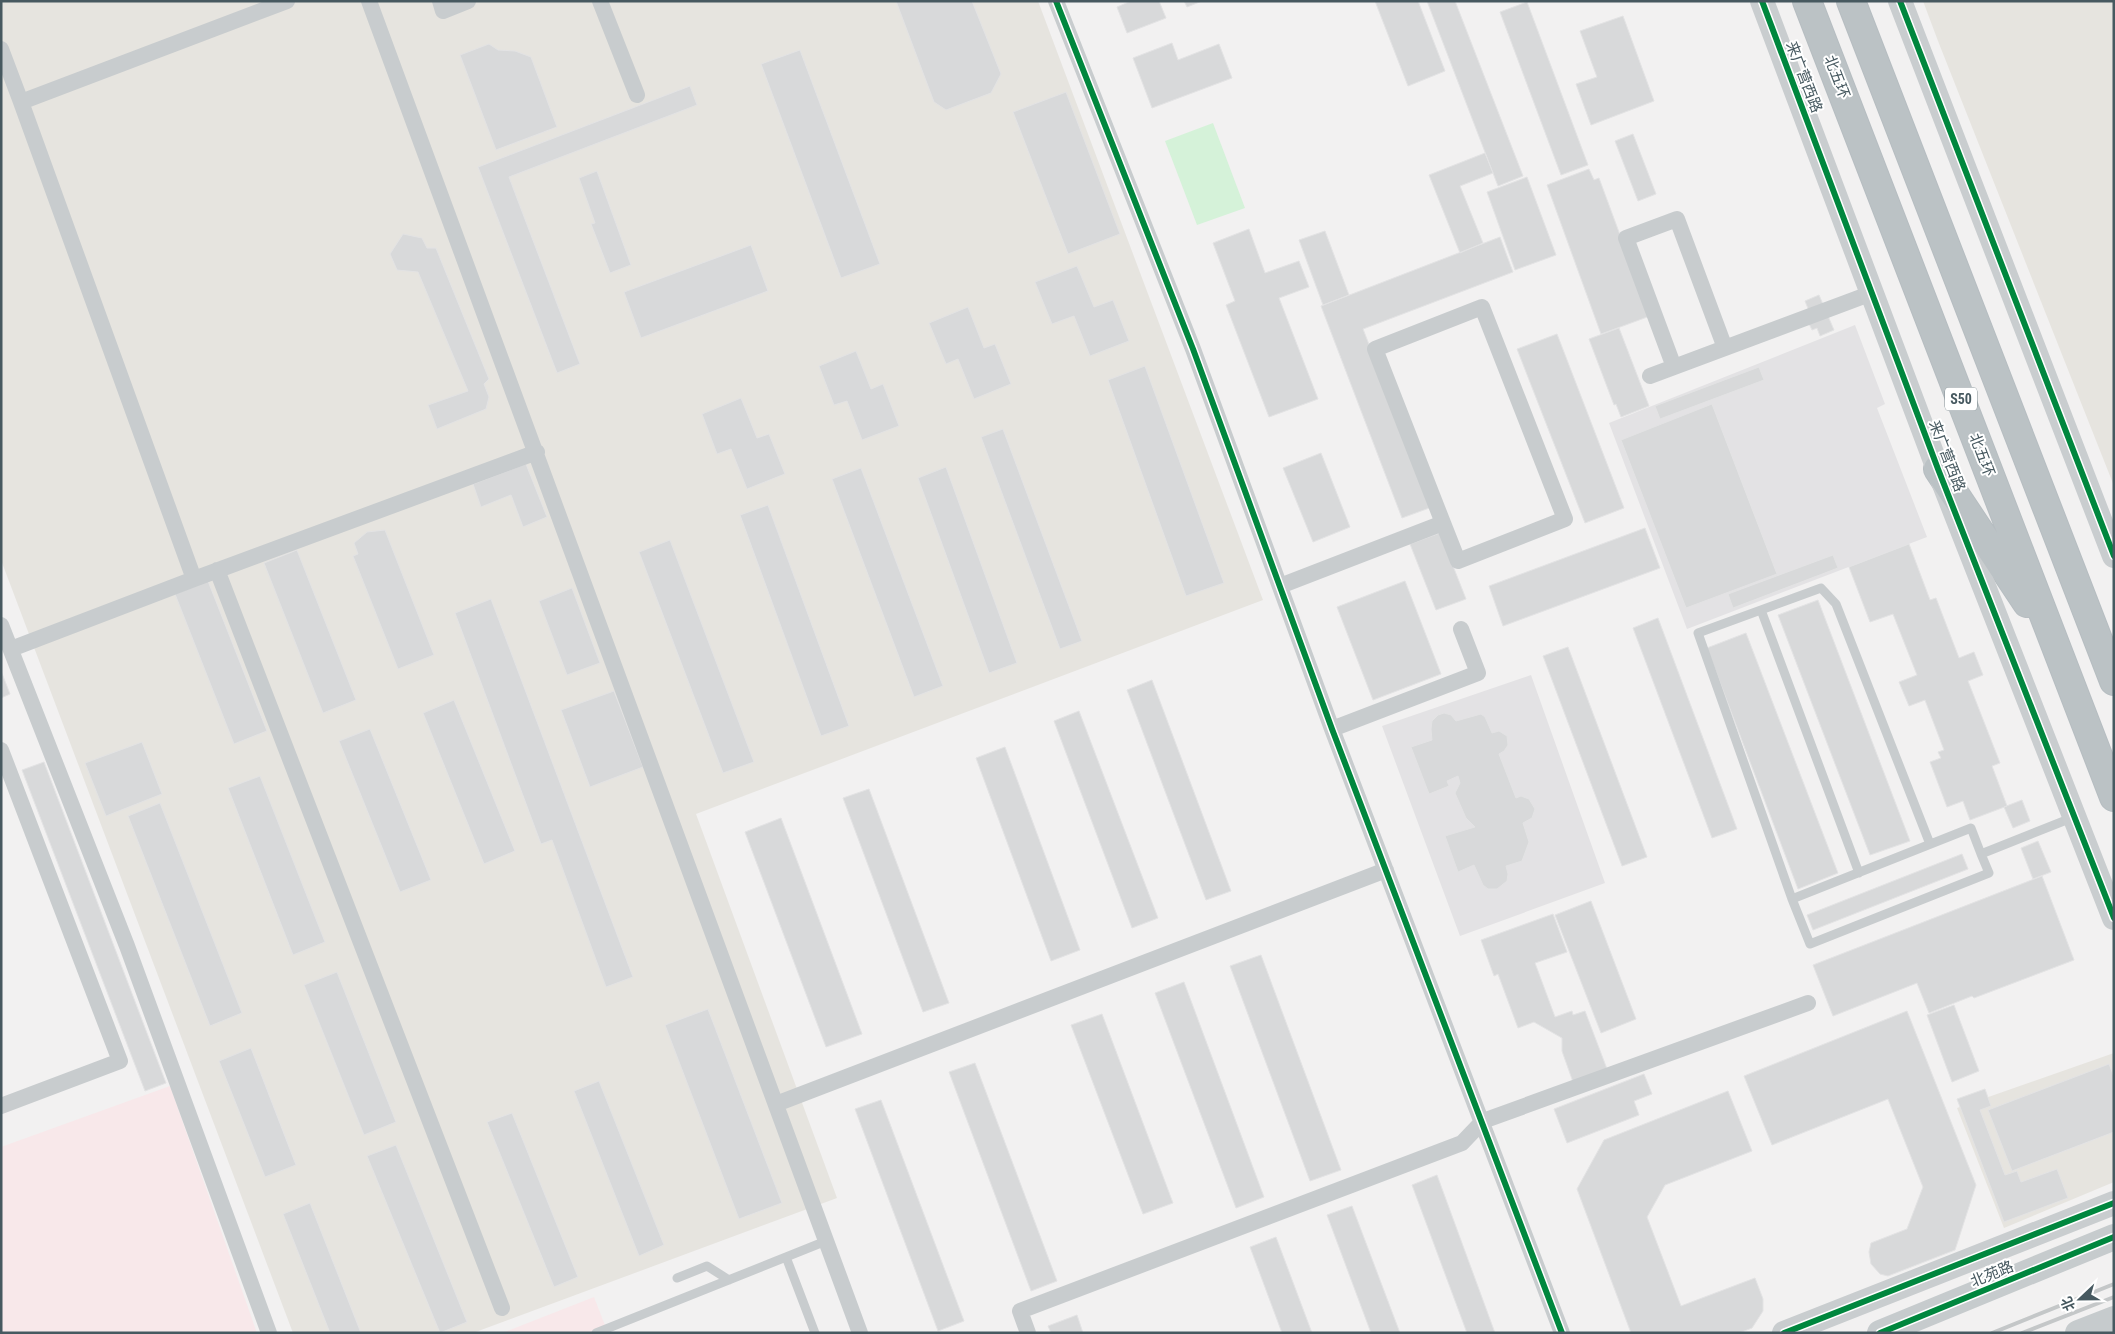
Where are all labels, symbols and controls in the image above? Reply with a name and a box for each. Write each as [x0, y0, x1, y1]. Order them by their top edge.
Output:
street label: 来广营西路 [1782, 39, 1826, 115]
street label: 北五环 [1821, 53, 1853, 101]
road number: S50 [1945, 388, 1977, 410]
street label: 来广营西路 [1925, 418, 1969, 494]
street label: 北五环 [1966, 431, 1998, 479]
street label: 北苑路 [1968, 1257, 2016, 1291]
north arrow [2055, 1274, 2105, 1324]
text: 北 [2058, 1294, 2078, 1313]

